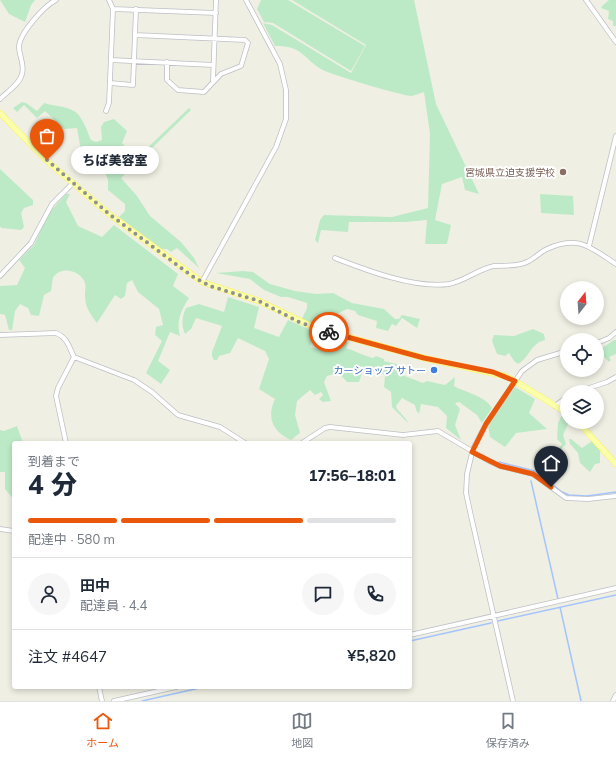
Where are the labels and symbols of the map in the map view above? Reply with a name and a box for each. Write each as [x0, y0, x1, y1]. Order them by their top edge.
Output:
pin [30, 119, 64, 160]
callout: ちば美容室 [71, 146, 159, 174]
place label: 宮城県立迫支援学校 [465, 166, 555, 179]
marker: 宮城県立迫支援学校 [558, 167, 568, 177]
north arrow [560, 281, 604, 325]
courier [309, 312, 349, 352]
place label: カーショップ サトー [334, 364, 426, 377]
marker: カーショップ サトー [429, 365, 439, 375]
pin [534, 446, 568, 487]

